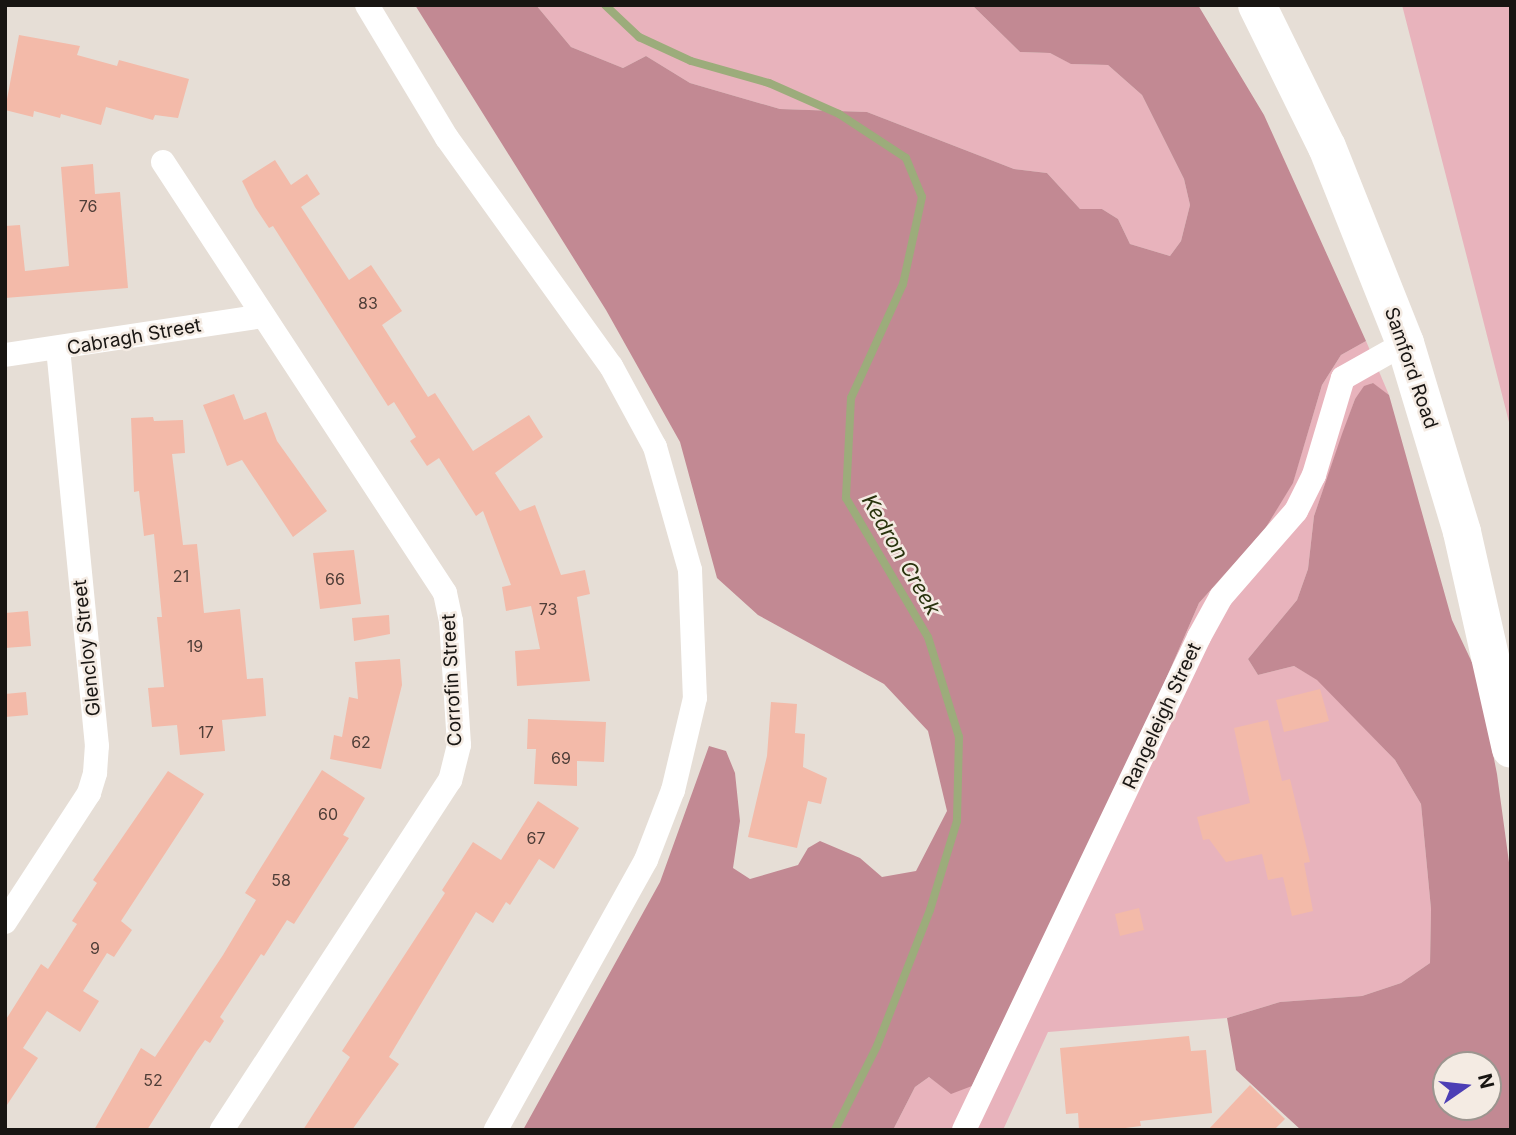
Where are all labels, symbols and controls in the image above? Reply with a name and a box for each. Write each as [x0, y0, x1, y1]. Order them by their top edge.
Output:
house number: 76 [79, 196, 97, 216]
house number: 83 [358, 293, 378, 313]
street label: Samford Road [1380, 304, 1442, 432]
street label: Cabragh Street [65, 314, 203, 360]
water label: Kedron Creek [856, 490, 946, 620]
house number: 21 [173, 566, 189, 586]
house number: 66 [325, 569, 345, 589]
street label: Glencloy Street [68, 579, 106, 717]
house number: 73 [539, 599, 557, 619]
street label: Corrofin Street [437, 613, 467, 747]
house number: 19 [187, 636, 203, 656]
street label: Rangeleigh Street [1118, 639, 1206, 793]
house number: 17 [198, 722, 214, 742]
house number: 62 [351, 732, 371, 752]
house number: 69 [551, 748, 571, 768]
house number: 60 [318, 804, 338, 824]
house number: 67 [527, 828, 545, 848]
house number: 58 [271, 870, 291, 890]
house number: 9 [90, 938, 100, 958]
north arrow [1432, 1051, 1502, 1121]
house number: 52 [143, 1070, 163, 1090]
text: N [1473, 1071, 1499, 1091]

